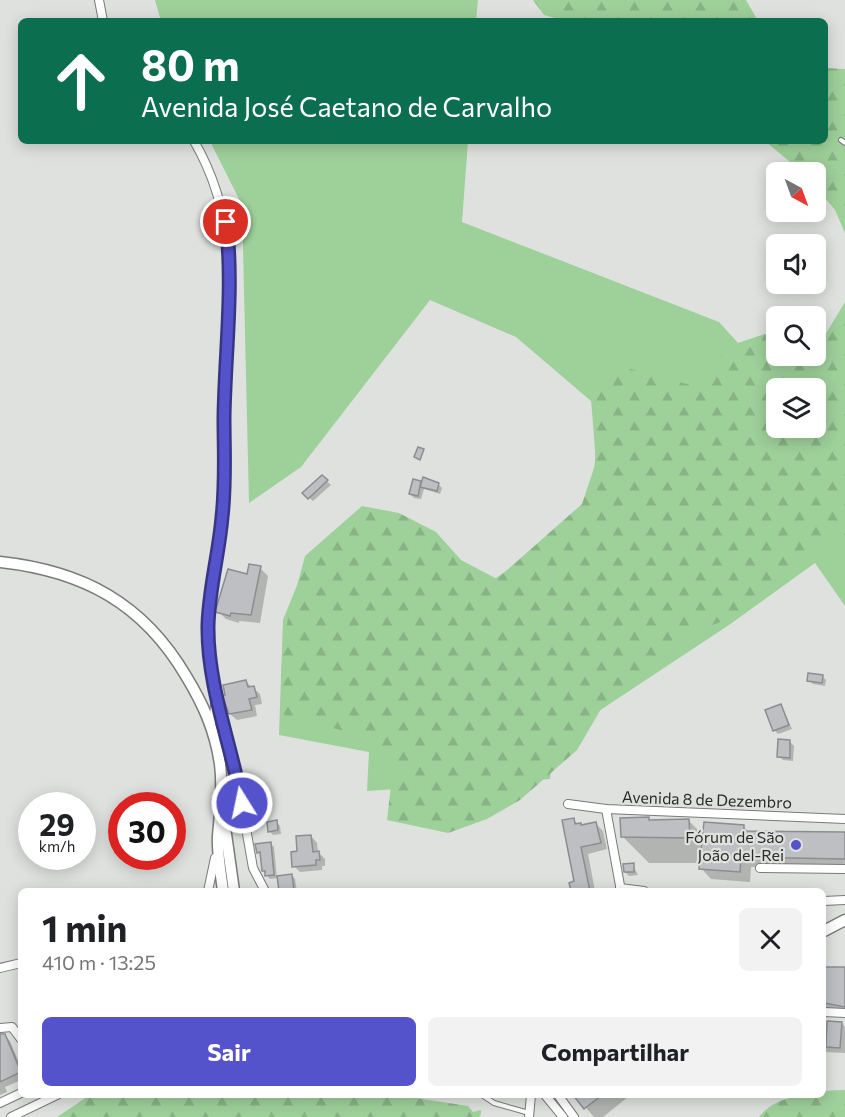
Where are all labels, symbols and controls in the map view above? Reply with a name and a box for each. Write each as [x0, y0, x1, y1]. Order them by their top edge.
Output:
text: 80 m [141, 38, 240, 90]
icon: ahead [42, 42, 120, 120]
text: Avenida José Caetano de Carvalho [141, 90, 552, 123]
north arrow [766, 162, 826, 222]
map controls [766, 162, 826, 438]
pin [200, 196, 251, 247]
icon: arrive [209, 205, 242, 238]
button: sound [766, 234, 826, 294]
button: search [766, 306, 826, 366]
button: layers [766, 378, 826, 438]
position arrow [210, 771, 274, 835]
street label: Avenida 8 de Dezembro [622, 787, 792, 811]
speed limit sign: 30 [108, 792, 186, 870]
text: 29 [39, 805, 75, 842]
place label: Fórum de São João del-Rei [685, 827, 784, 864]
text: km/h [39, 837, 75, 855]
marker: Fórum de São João del-Rei [789, 838, 803, 852]
text: 1 min [42, 905, 127, 949]
button: close [739, 908, 802, 971]
text: 410 m · 13:25 [42, 950, 156, 974]
button: Sair [42, 1017, 416, 1086]
button: Compartilhar [428, 1017, 802, 1086]

